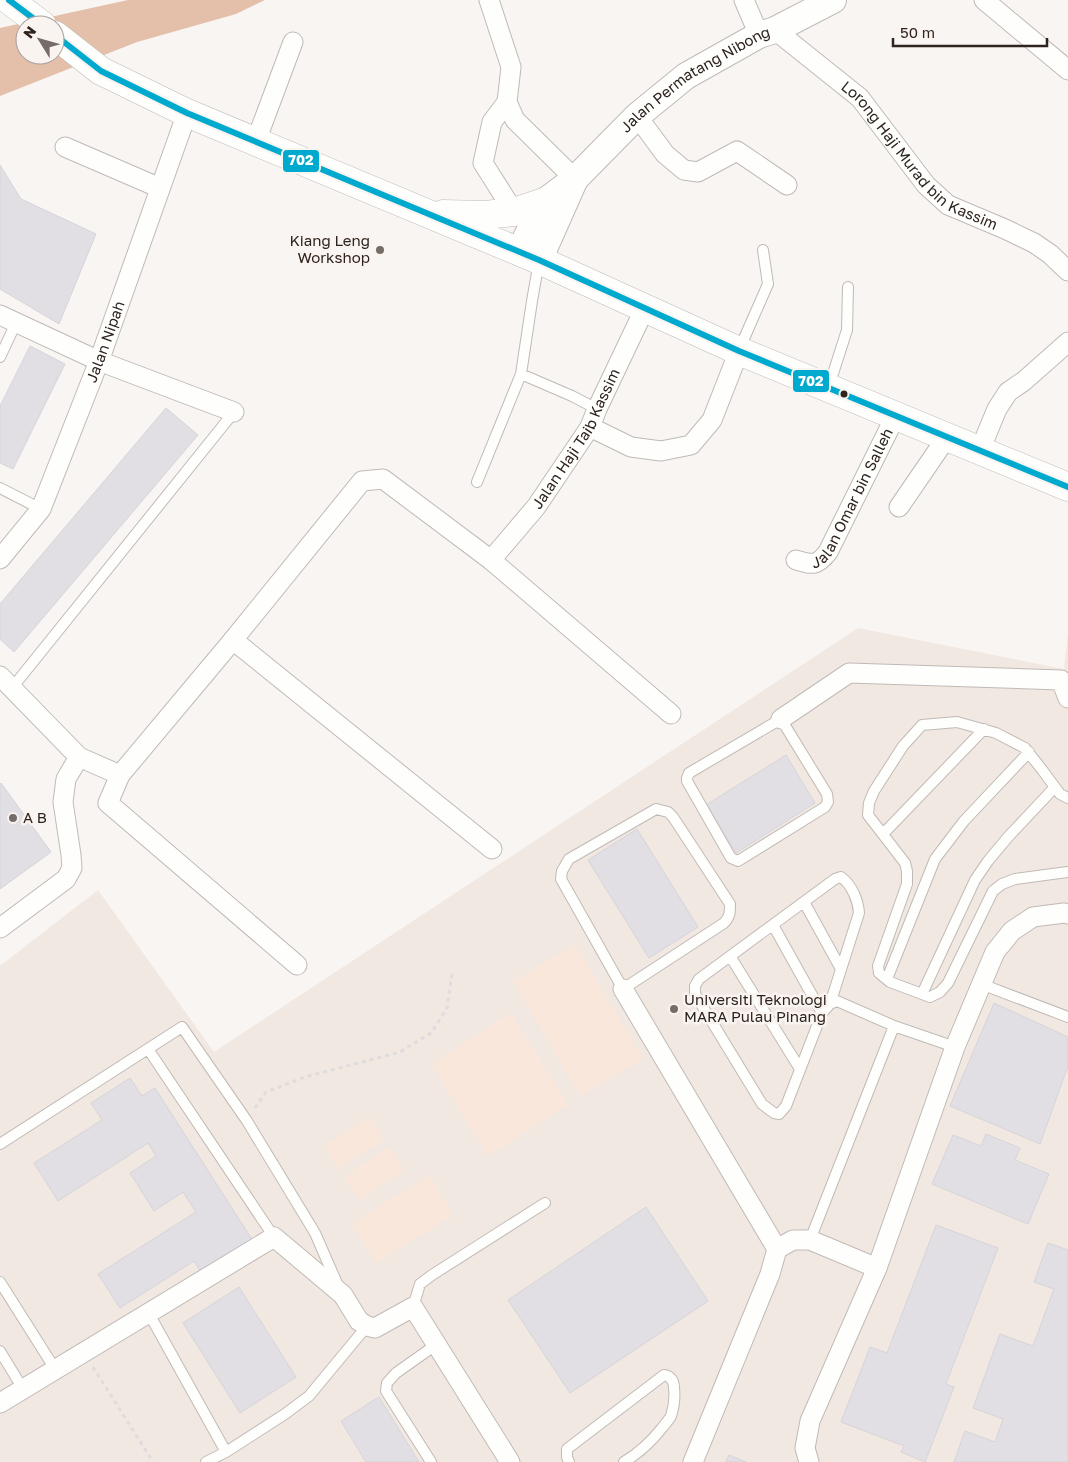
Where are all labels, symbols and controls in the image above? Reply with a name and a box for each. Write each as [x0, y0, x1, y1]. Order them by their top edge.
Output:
north arrow [15, 15, 65, 65]
scale bar [893, 15, 1047, 47]
street label: Jalan Permatang Nibong [616, 22, 772, 136]
text: N [19, 23, 39, 41]
text: 50 m [900, 23, 935, 41]
street label: Lorong Haji Murad bin Kassim [838, 77, 1001, 233]
line badge: 702 [282, 149, 320, 173]
text: 702 [288, 151, 314, 168]
place label: Kiang Leng Workshop [289, 231, 370, 266]
marker: Kiang Leng Workshop [374, 244, 386, 256]
street label: Jalan Nipah [82, 298, 128, 385]
street label: Jalan Haji Taib Kassim [527, 365, 623, 512]
line badge: 702 [792, 369, 830, 393]
text: 702 [798, 372, 824, 389]
unlabelled marker [839, 389, 849, 399]
street label: Jalan Omar bin Salleh [809, 425, 896, 572]
place label: A B [23, 808, 47, 826]
marker: A B [7, 812, 19, 824]
place label: Universiti Teknologi MARA Pulau Pinang [684, 990, 827, 1025]
marker: Universiti Teknologi MARA Pulau Pinang [668, 1003, 680, 1015]

